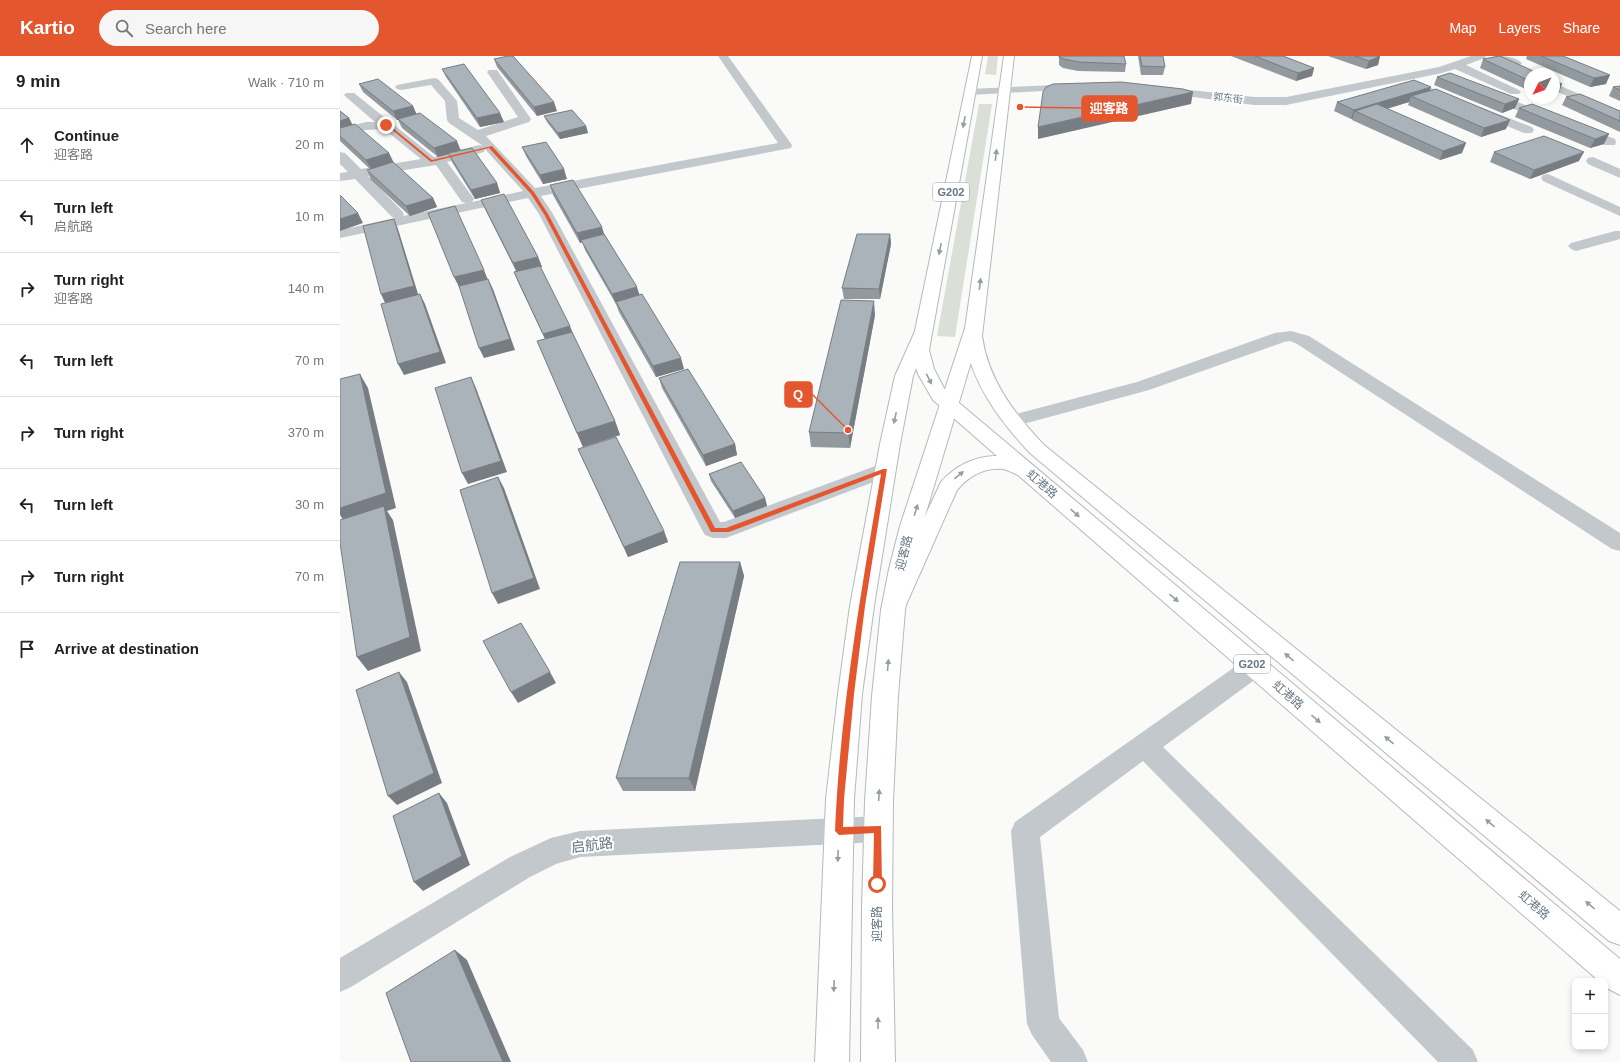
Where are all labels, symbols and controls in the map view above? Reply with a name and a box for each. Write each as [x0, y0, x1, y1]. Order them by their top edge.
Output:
search box [99, 10, 379, 46]
text: Kartio [20, 17, 75, 38]
icon: search [113, 17, 135, 39]
text: Search here [145, 20, 227, 37]
text: Map [1449, 20, 1477, 36]
text: Layers [1499, 20, 1541, 36]
text: Share [1563, 20, 1600, 36]
north arrow [1524, 68, 1560, 104]
text: 9 min [16, 72, 60, 91]
text: Walk · 710 m [248, 75, 324, 90]
street label: 郭东街 [1212, 91, 1244, 105]
callout: 迎客路 [1082, 96, 1137, 121]
text: 迎客路 [1089, 101, 1129, 116]
route end [377, 116, 395, 134]
one-way arrow [961, 116, 967, 128]
text: Continue [54, 127, 119, 144]
icon: ahead [16, 134, 38, 156]
text: 20 m [295, 137, 324, 152]
text: 迎客路 [54, 147, 93, 162]
one-way arrow [993, 149, 1000, 161]
road number: G202 [933, 183, 969, 201]
text: Turn left [54, 199, 113, 216]
icon: left [16, 206, 38, 228]
text: 10 m [295, 209, 324, 224]
text: 启航路 [54, 219, 93, 234]
one-way arrow [936, 243, 942, 256]
text: Turn right [54, 271, 124, 288]
icon: right [16, 278, 38, 300]
one-way arrow [977, 278, 983, 290]
text: 140 m [288, 281, 324, 296]
text: 迎客路 [54, 291, 93, 306]
icon: left [16, 350, 38, 372]
text: Turn left [54, 352, 113, 369]
text: 70 m [295, 353, 324, 368]
one-way arrow [925, 373, 932, 385]
callout: Q [785, 382, 812, 407]
text: Q [793, 387, 803, 402]
one-way arrow [892, 412, 898, 424]
icon: right [16, 422, 38, 444]
text: Turn right [54, 424, 124, 441]
text: 370 m [288, 425, 324, 440]
street label: 虹港路 [1024, 467, 1060, 501]
one-way arrow [953, 471, 964, 479]
icon: left [16, 494, 38, 516]
text: Turn left [54, 496, 113, 513]
text: 30 m [295, 497, 324, 512]
one-way arrow [913, 504, 919, 516]
one-way arrow [1070, 509, 1081, 518]
street label: 迎客路 [893, 534, 915, 572]
icon: right [16, 566, 38, 588]
text: Turn right [54, 568, 124, 585]
text: 70 m [295, 569, 324, 584]
one-way arrow [1169, 593, 1180, 602]
icon: arrive [16, 638, 38, 660]
text: Arrive at destination [54, 640, 199, 657]
one-way arrow [1284, 653, 1295, 661]
road number: G202 [1234, 655, 1270, 673]
one-way arrow [884, 659, 891, 671]
street label: 虹港路 [1270, 678, 1306, 712]
one-way arrow [1310, 714, 1321, 723]
one-way arrow [1384, 735, 1395, 744]
one-way arrow [876, 789, 883, 801]
one-way arrow [1484, 818, 1495, 827]
street label: 启航路 [570, 835, 614, 855]
one-way arrow [835, 850, 841, 863]
route start [868, 875, 886, 893]
street label: 虹港路 [1516, 888, 1552, 922]
one-way arrow [1585, 901, 1595, 910]
street label: 迎客路 [870, 906, 884, 942]
map controls [1572, 978, 1608, 1050]
button: + [1572, 978, 1608, 1014]
one-way arrow [831, 980, 837, 993]
button: − [1572, 1014, 1608, 1050]
one-way arrow [874, 1017, 881, 1029]

